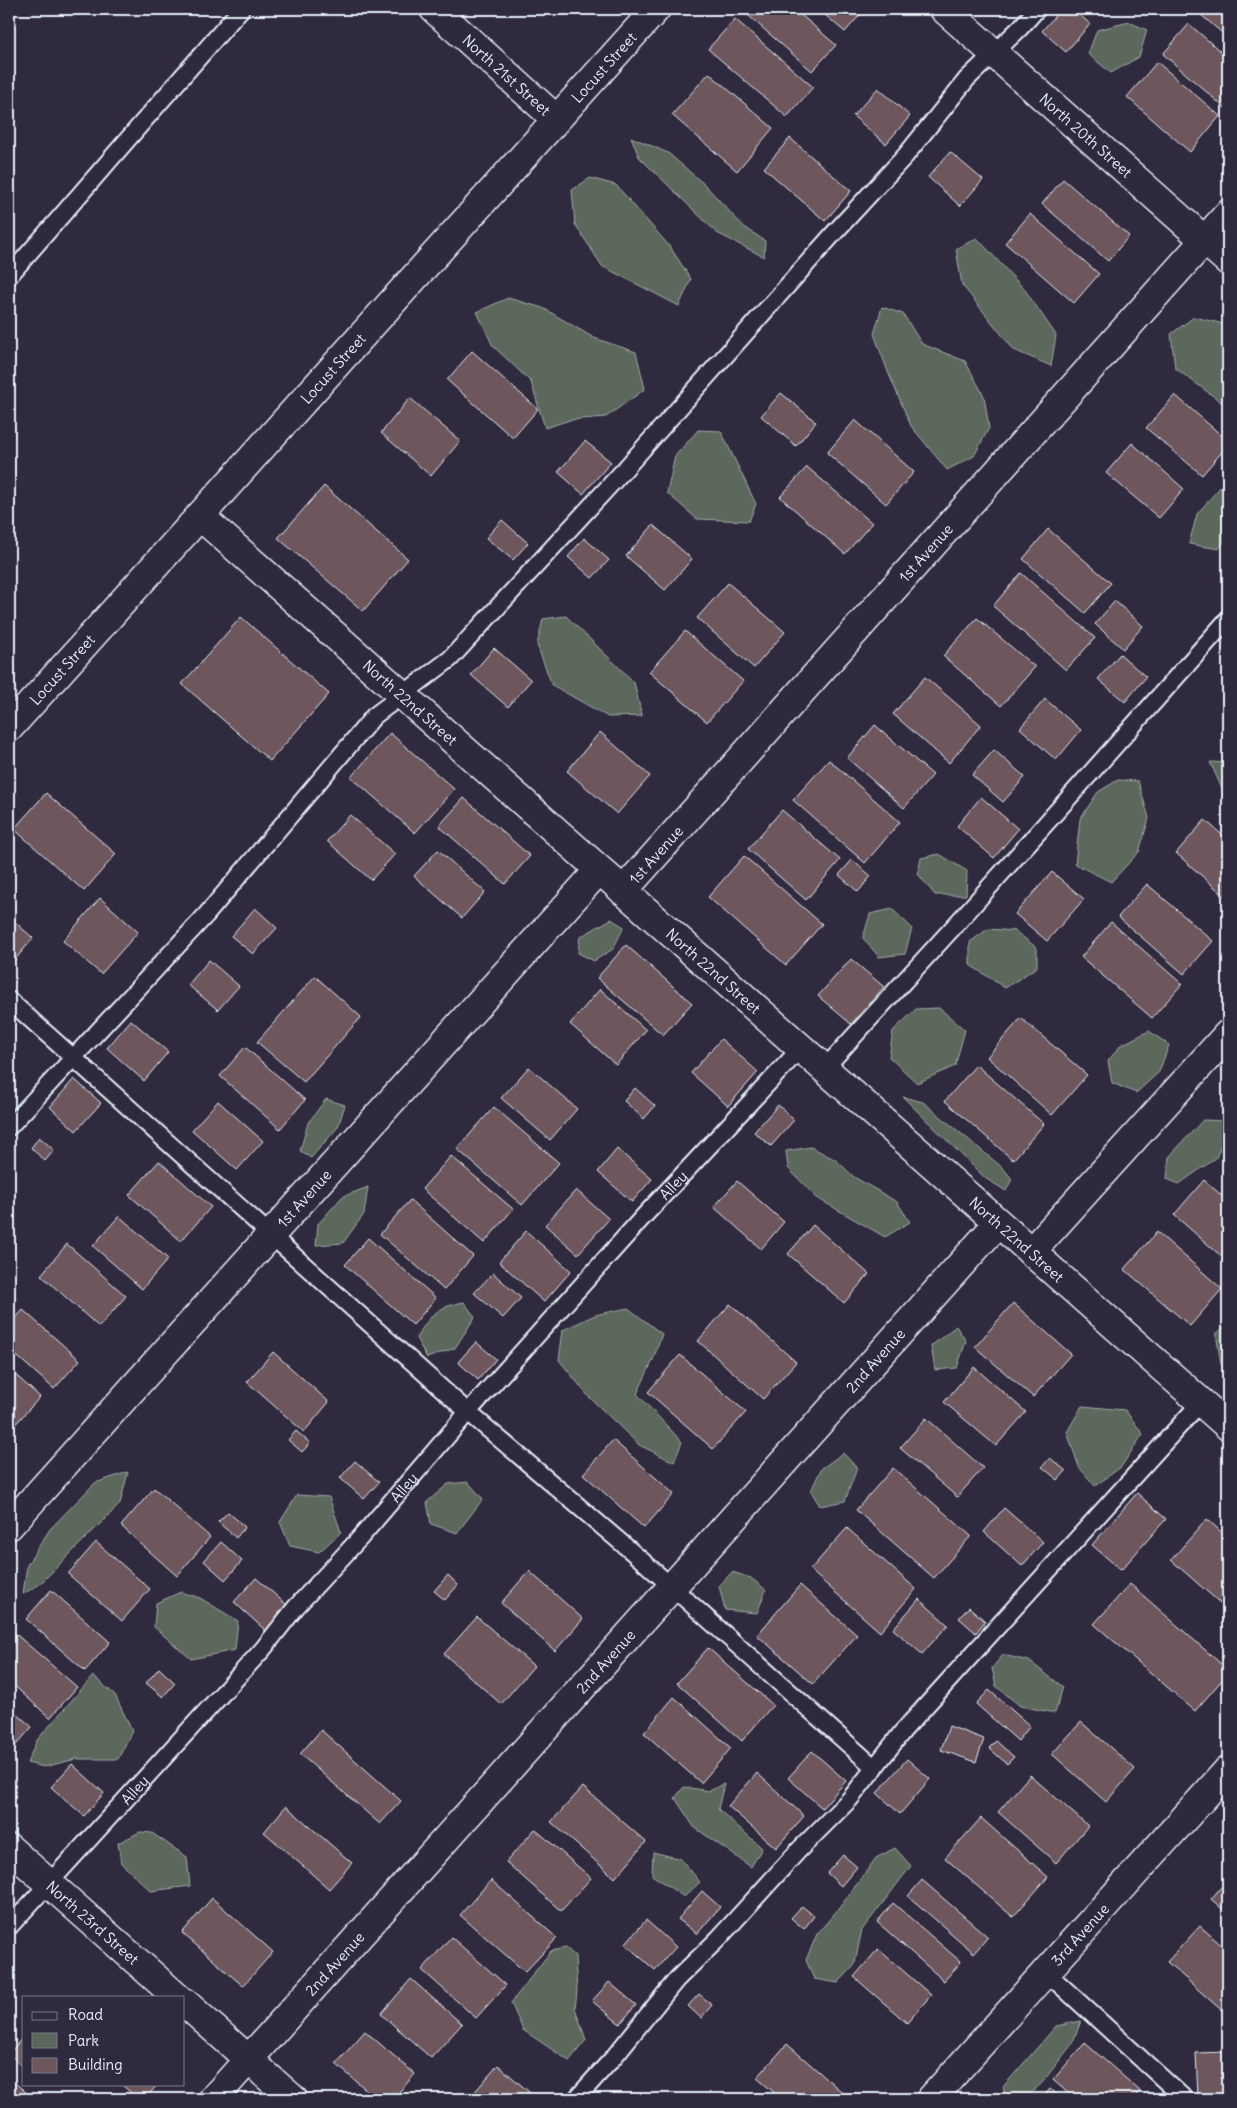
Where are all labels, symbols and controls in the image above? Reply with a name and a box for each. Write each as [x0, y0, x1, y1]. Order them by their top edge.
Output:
street label: Locust Street [567, 28, 640, 106]
street label: North 21st Street [459, 30, 555, 119]
street label: North 20th Street [1036, 89, 1136, 181]
street label: Locust Street [296, 329, 369, 407]
street label: 1st Avenue [895, 519, 957, 586]
street label: Locust Street [25, 630, 98, 708]
street label: North 22nd Street [359, 655, 462, 749]
street label: 1st Avenue [625, 821, 687, 888]
street label: North 22nd Street [663, 924, 765, 1017]
street label: 1st Avenue [273, 1165, 335, 1231]
street label: Alley [655, 1166, 691, 1203]
street label: North 22nd Street [966, 1192, 1068, 1286]
street label: 2nd Avenue [841, 1324, 909, 1396]
street label: Alley [386, 1468, 422, 1506]
street label: 2nd Avenue [572, 1625, 639, 1697]
street label: Alley [116, 1771, 153, 1808]
street label: North 23rd Street [43, 1876, 143, 1968]
street label: 3rd Avenue [1047, 1899, 1113, 1969]
street label: 2nd Avenue [301, 1927, 368, 1999]
legend [22, 1996, 185, 2086]
text: Road [68, 2005, 103, 2024]
text: Park [68, 2031, 99, 2050]
text: Building [68, 2055, 123, 2074]

